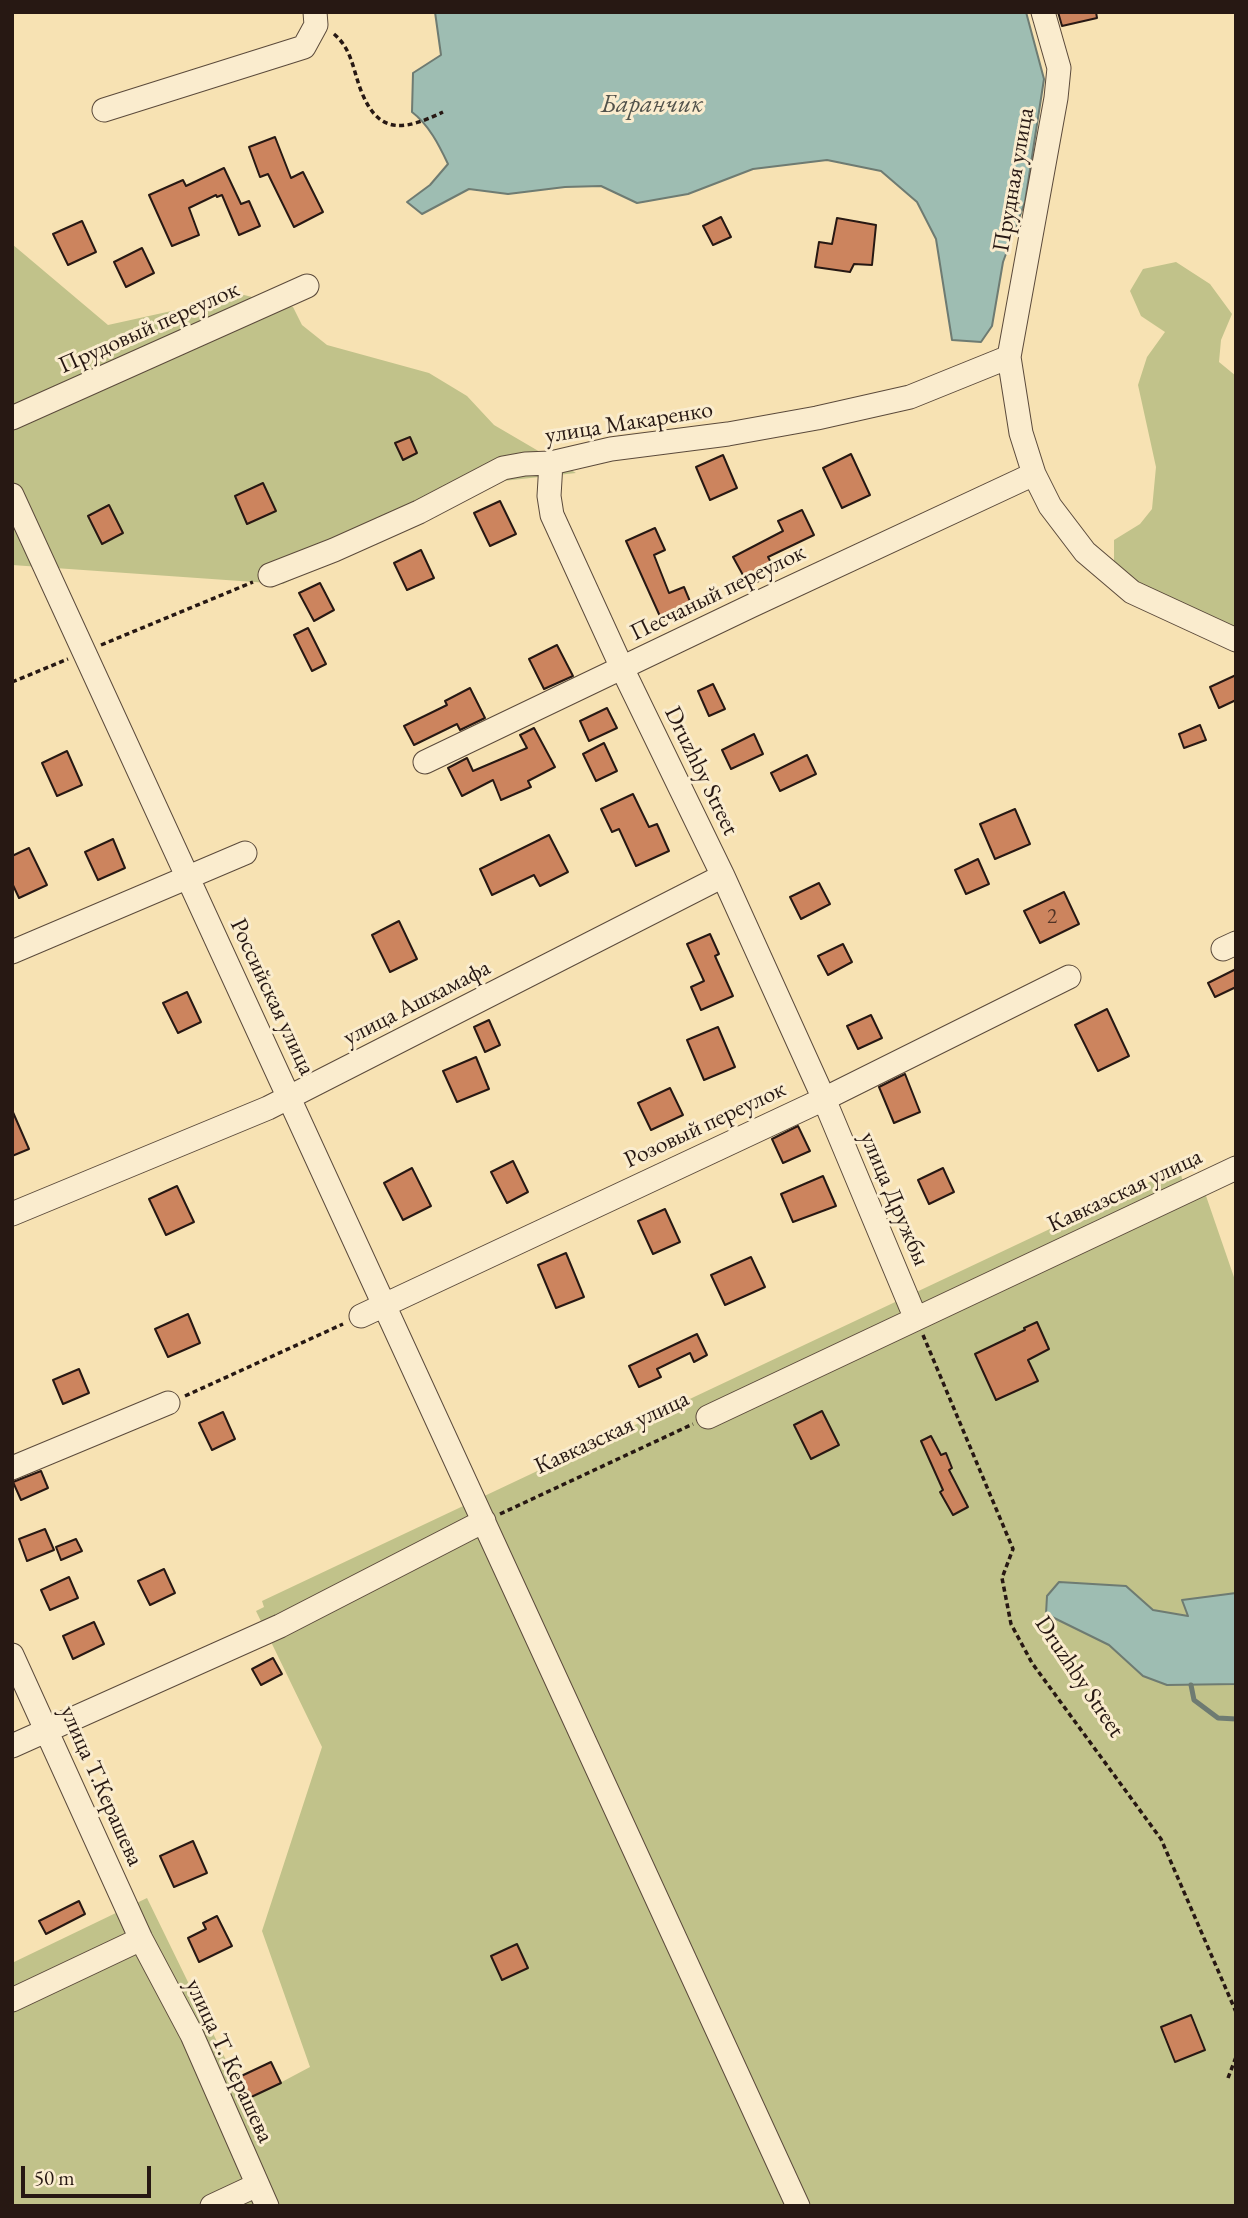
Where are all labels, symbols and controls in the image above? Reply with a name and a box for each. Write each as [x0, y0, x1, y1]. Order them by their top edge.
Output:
water label: Баранчик [601, 89, 703, 121]
street label: Прудная улица [987, 106, 1041, 254]
street label: Прудовый переулок [54, 275, 244, 381]
street label: улица Макаренко [543, 396, 715, 450]
street label: Песчаный переулок [626, 538, 810, 648]
street label: Druzhby Street [657, 702, 745, 840]
house number: 2 [1047, 904, 1057, 930]
street label: Российская улица [223, 914, 321, 1080]
street label: улица Ашхамафа [339, 954, 495, 1052]
street label: Розовый переулок [620, 1075, 790, 1175]
street label: улица Дружбы [853, 1128, 935, 1270]
street label: Кавказcкая улица [1043, 1143, 1207, 1239]
street label: Кавказcкая улица [530, 1385, 694, 1481]
street label: Druzhby Street [1028, 1611, 1130, 1743]
street label: улица Т.Керашева [53, 1701, 149, 1871]
street label: улица Т. Керашева [178, 1974, 280, 2148]
scale bar [24, 2152, 154, 2196]
text: 50 m [34, 2164, 75, 2191]

